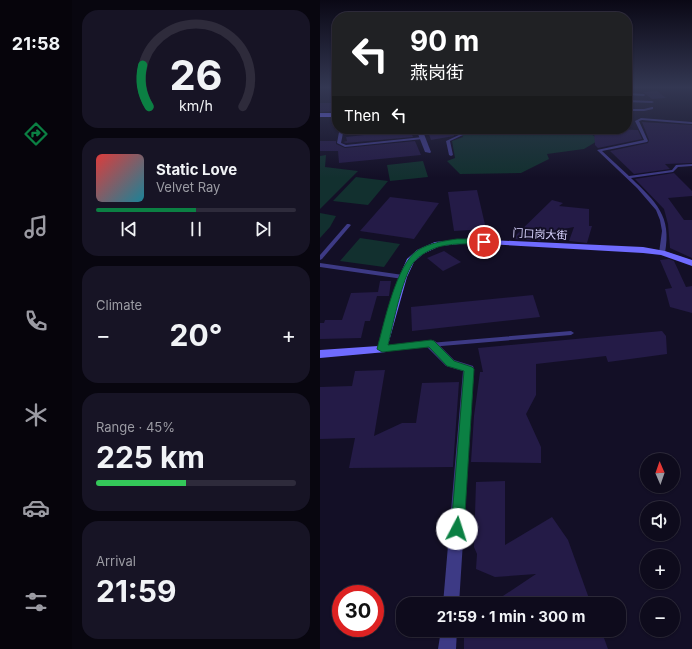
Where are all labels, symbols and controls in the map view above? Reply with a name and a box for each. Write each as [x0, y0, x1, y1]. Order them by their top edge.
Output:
text: 90 m [410, 24, 479, 58]
icon: left [344, 28, 396, 80]
text: 21:58 [12, 33, 60, 54]
text: 26 [169, 50, 223, 100]
text: 燕岗街 [410, 62, 464, 83]
text: km/h [179, 96, 213, 113]
icon: left [388, 104, 410, 126]
text: Then [344, 106, 380, 125]
icon: directions [22, 120, 50, 148]
text: Static Love [156, 160, 237, 179]
text: Velvet Ray [156, 179, 220, 195]
icon: music [22, 213, 50, 241]
icon: previous [118, 218, 140, 240]
icon: pause [185, 218, 207, 240]
icon: next [252, 218, 274, 240]
pin [467, 225, 501, 259]
street label: 门口岗大街 [512, 226, 568, 242]
icon: arrive [473, 231, 495, 253]
text: Climate [96, 297, 142, 313]
icon: phone [22, 307, 50, 335]
text: 20° [170, 317, 222, 353]
text: − [96, 322, 111, 348]
text: + [281, 322, 296, 348]
icon: climate [22, 401, 50, 429]
text: Range · 45% [96, 419, 175, 435]
text: 225 km [96, 439, 205, 475]
north arrow [640, 453, 680, 493]
map controls [640, 453, 680, 637]
icon: car [22, 494, 50, 522]
button: sound [640, 501, 680, 541]
position arrow [436, 508, 478, 550]
button: + [640, 549, 680, 589]
text: Arrival [96, 553, 136, 569]
text: 21:59 [96, 573, 177, 609]
speed limit sign: 30 [332, 585, 384, 637]
icon: filters [22, 588, 50, 616]
button: − [640, 597, 680, 637]
text: 21:59 · 1 min · 300 m [437, 607, 585, 626]

